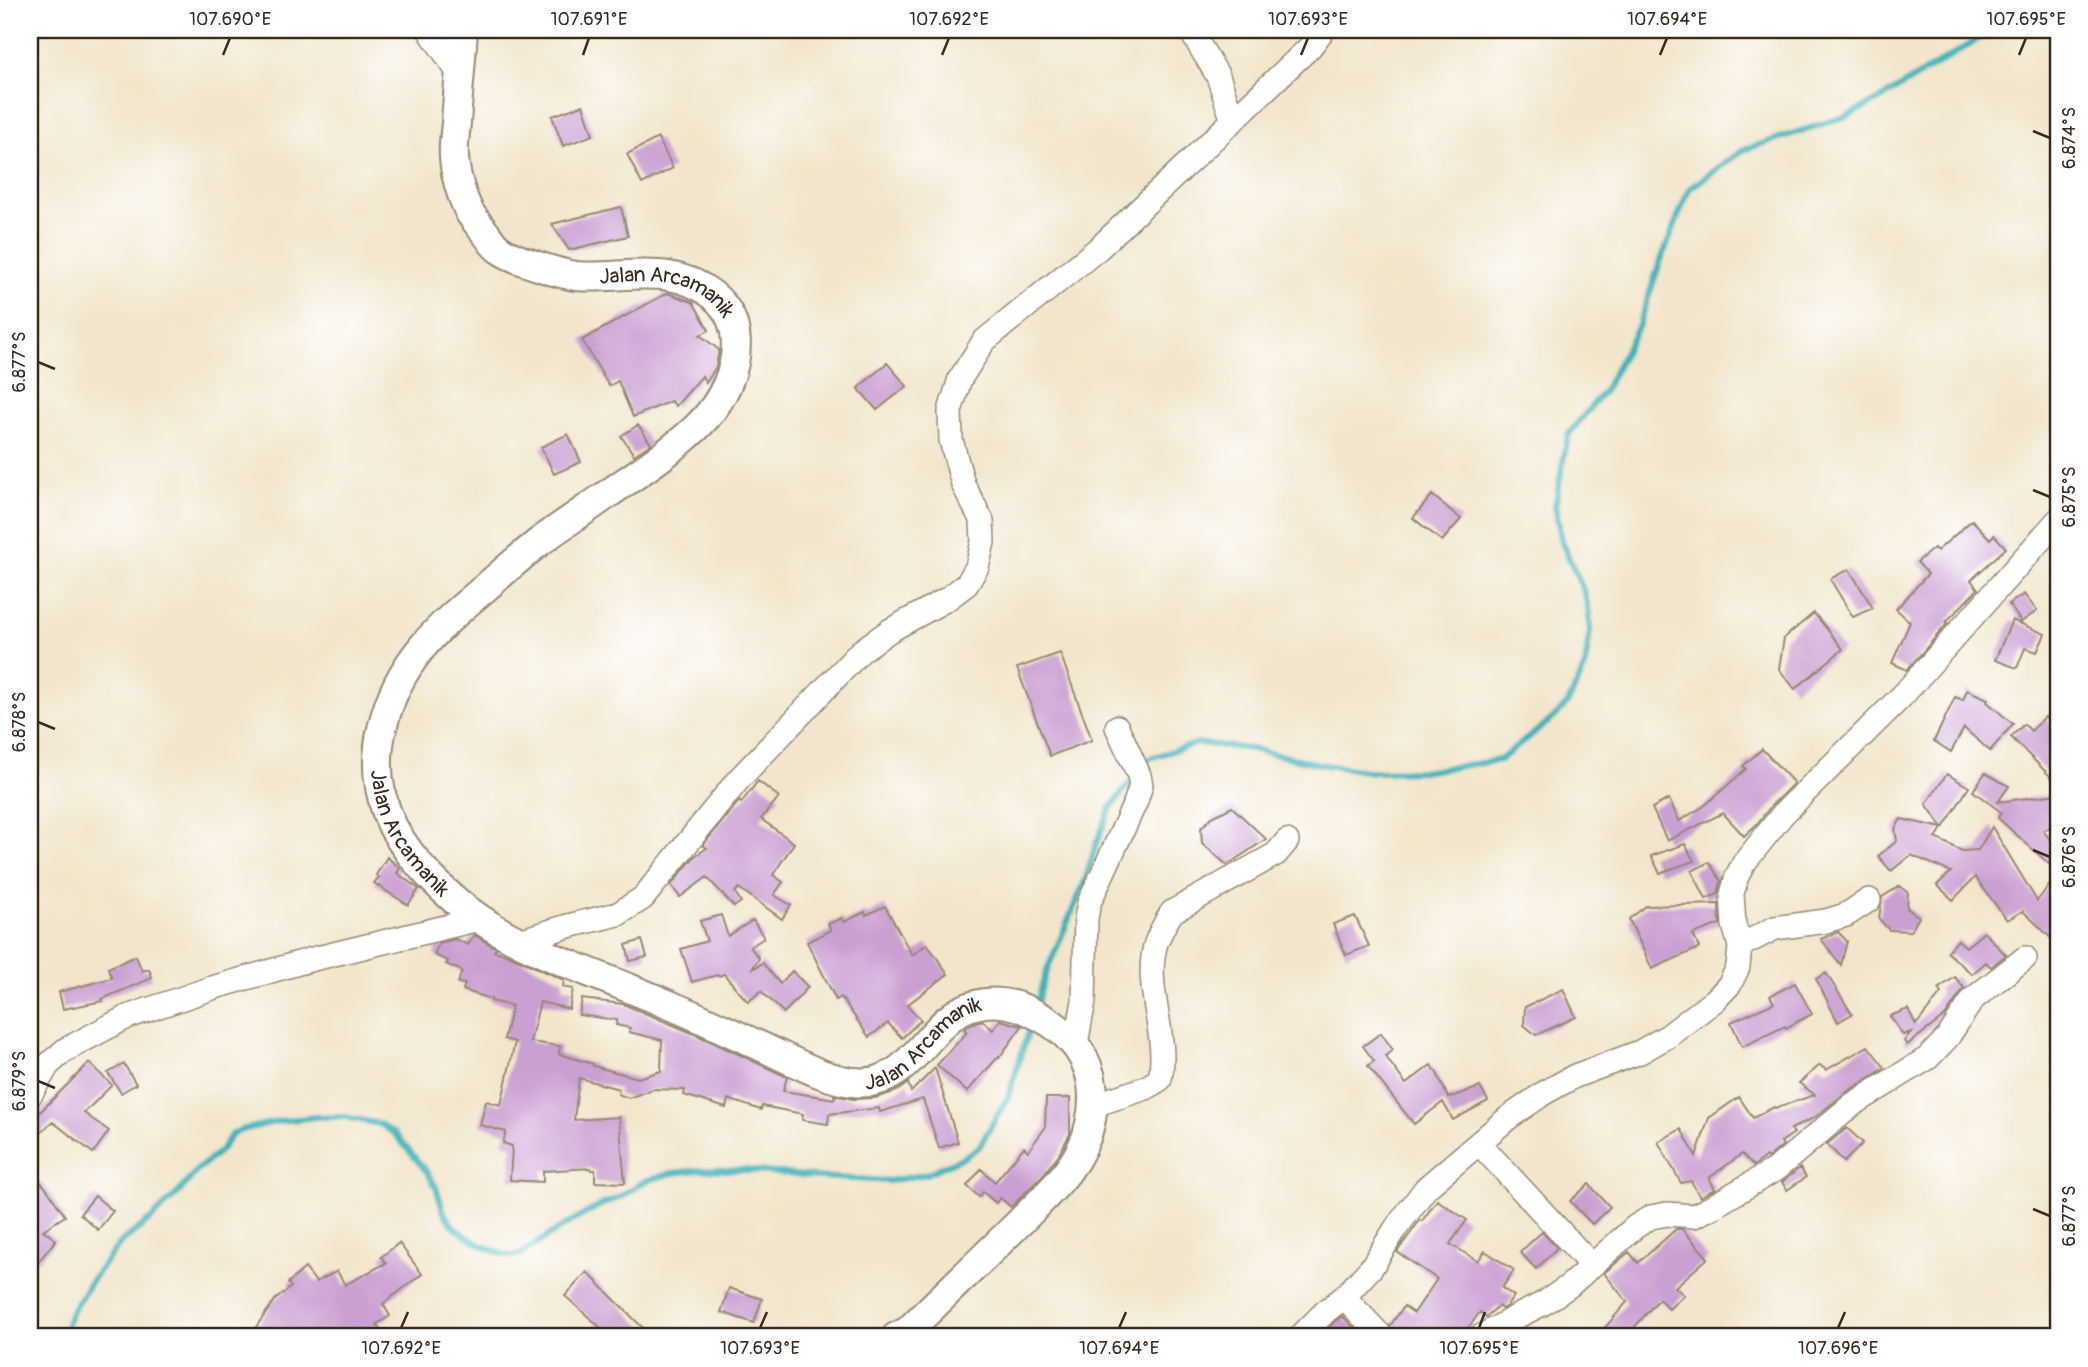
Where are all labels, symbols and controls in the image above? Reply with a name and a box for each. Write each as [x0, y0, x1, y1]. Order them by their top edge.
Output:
text: 107.690°E [189, 8, 271, 31]
text: 107.691°E [551, 8, 627, 31]
text: 107.692°E [909, 8, 989, 31]
text: 107.693°E [1268, 8, 1348, 31]
text: 107.694°E [1627, 8, 1707, 31]
text: 107.695°E [1986, 8, 2066, 31]
text: 6.874°S [2058, 107, 2081, 169]
street label: Jalan Arcamanik [599, 261, 741, 323]
text: 6.877°S [8, 332, 31, 392]
text: 6.875°S [2058, 466, 2081, 528]
text: 6.878°S [8, 692, 31, 752]
street label: Jalan Arcamanik [364, 769, 455, 903]
text: 6.876°S [2058, 826, 2081, 888]
street label: Jalan Arcamanik [863, 991, 984, 1097]
text: 6.879°S [8, 1051, 31, 1111]
text: 6.877°S [2058, 1186, 2081, 1246]
text: 107.692°E [361, 1337, 441, 1360]
text: 107.693°E [720, 1337, 800, 1360]
text: 107.694°E [1079, 1337, 1159, 1360]
text: 107.695°E [1439, 1337, 1519, 1360]
text: 107.696°E [1798, 1337, 1878, 1360]

